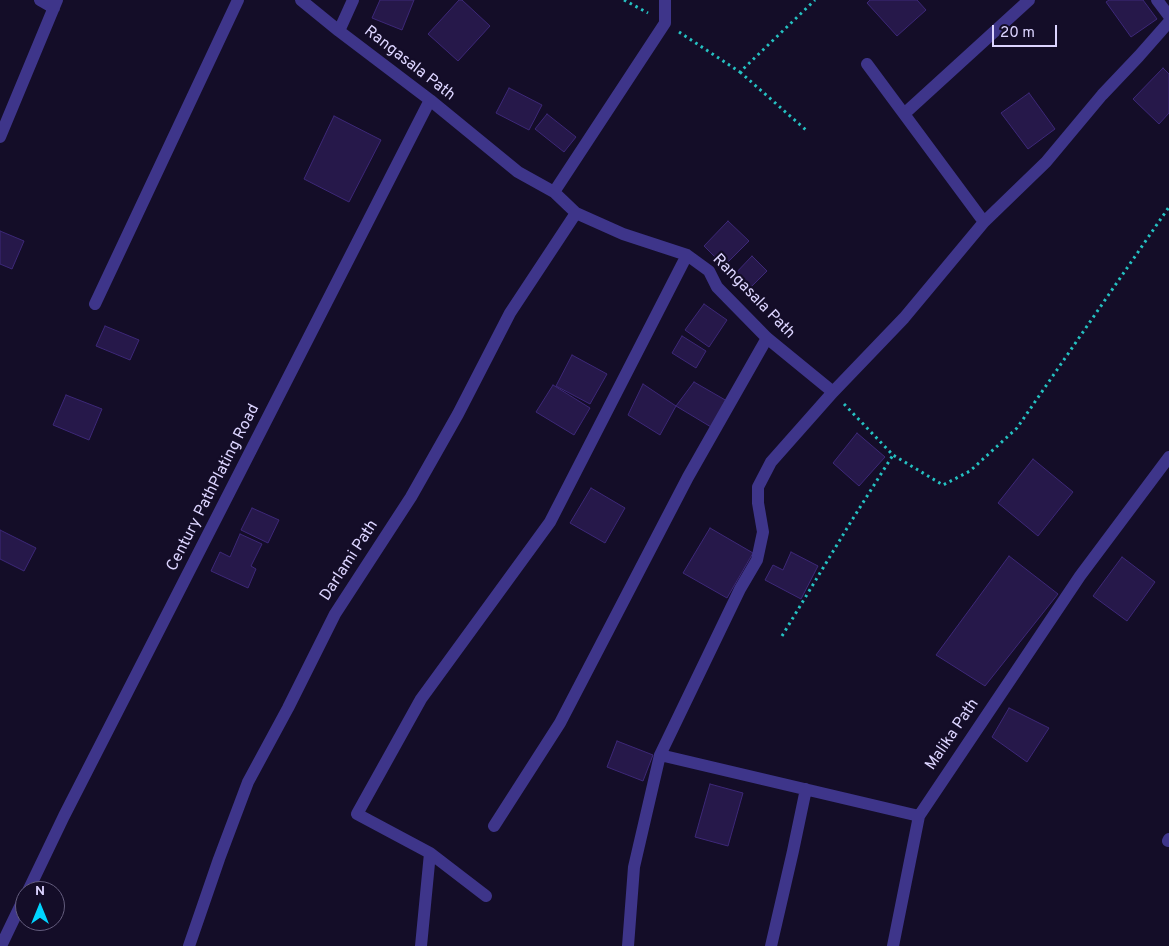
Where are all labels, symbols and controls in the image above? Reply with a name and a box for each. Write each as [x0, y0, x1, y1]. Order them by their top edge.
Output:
scale bar [994, 15, 1059, 47]
street label: Rangasala Path [359, 22, 459, 106]
text: 20 m [1000, 24, 1035, 43]
street label: Rangasala Path [708, 251, 798, 343]
street label: Century PathPlating Road [163, 401, 265, 575]
street label: Darlami Path [317, 517, 383, 605]
street label: Malika Path [922, 696, 984, 774]
north arrow [15, 881, 65, 931]
text: N [35, 883, 45, 900]

